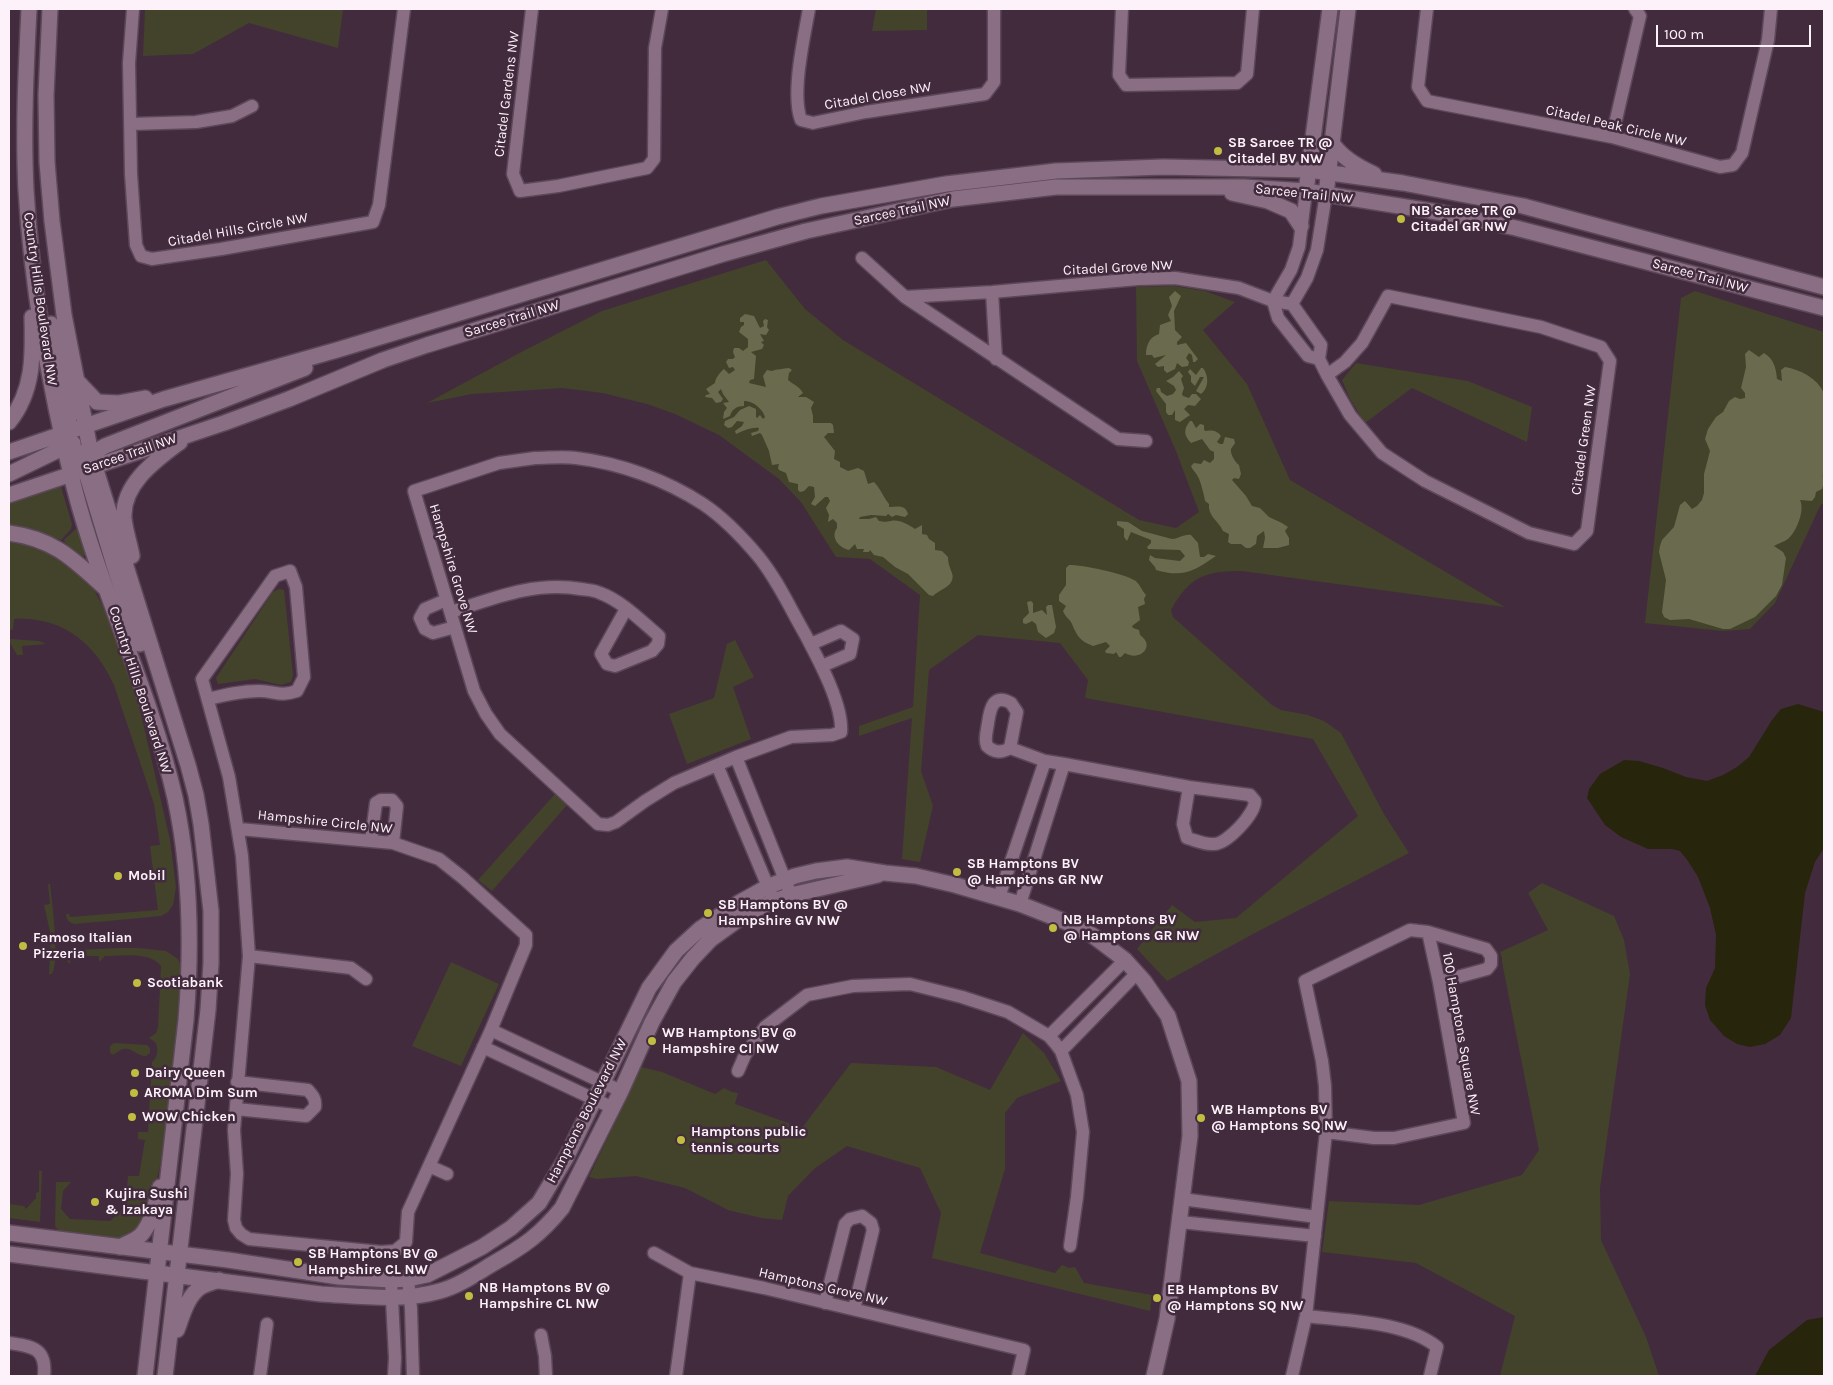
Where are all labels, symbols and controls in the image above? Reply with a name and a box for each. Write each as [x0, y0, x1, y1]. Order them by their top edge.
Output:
scale bar [1658, 15, 1813, 47]
text: 100 m [1664, 25, 1704, 43]
street label: Citadel Gardens NW [491, 30, 523, 158]
street label: Citadel Close NW [823, 78, 933, 114]
street label: Citadel Peak Circle NW [1544, 102, 1688, 150]
place label: SB Sarcee TR @ Citadel BV NW [1228, 135, 1332, 168]
marker: SB Sarcee TR @ Citadel BV NW [1212, 145, 1224, 157]
street label: Sarcee Trail NW [1254, 181, 1354, 207]
street label: Sarcee Trail NW [852, 193, 952, 229]
place label: NB Sarcee TR @ Citadel GR NW [1411, 203, 1516, 236]
street label: Citadel Hills Circle NW [167, 209, 309, 251]
street label: Country Hills Boulevard NW [20, 211, 60, 387]
marker: NB Sarcee TR @ Citadel GR NW [1395, 213, 1407, 225]
street label: Sarcee Trail NW [1650, 255, 1750, 297]
street label: Citadel Grove NW [1063, 257, 1173, 279]
street label: Sarcee Trail NW [462, 297, 562, 341]
street label: Citadel Green NW [1568, 384, 1600, 496]
street label: Sarcee Trail NW [81, 430, 179, 478]
street label: Hampshire Grove NW [425, 502, 481, 636]
street label: Country Hills Boulevard NW [105, 604, 175, 776]
street label: Hampshire Circle NW [257, 807, 393, 837]
place label: SB Hamptons BV @ Hamptons GR NW [967, 856, 1103, 889]
marker: SB Hamptons BV @ Hamptons GR NW [951, 866, 963, 878]
place label: Mobil [128, 868, 166, 884]
marker: Mobil [112, 870, 124, 882]
place label: SB Hamptons BV @ Hampshire GV NW [718, 897, 848, 930]
marker: SB Hamptons BV @ Hampshire GV NW [702, 907, 714, 919]
place label: NB Hamptons BV @ Hamptons GR NW [1063, 912, 1199, 944]
marker: NB Hamptons BV @ Hamptons GR NW [1047, 922, 1059, 934]
place label: Famoso Italian Pizzeria [33, 930, 132, 962]
marker: Famoso Italian Pizzeria [17, 940, 29, 952]
street label: 100 Hamptons Square NW [1438, 951, 1484, 1117]
place label: Scotiabank [147, 975, 223, 991]
marker: Scotiabank [131, 977, 143, 989]
place label: WB Hamptons BV @ Hampshire CI NW [662, 1025, 796, 1058]
marker: WB Hamptons BV @ Hampshire CI NW [646, 1035, 658, 1047]
street label: Hamptons Boulevard NW [543, 1036, 631, 1186]
place label: Dairy Queen [145, 1065, 225, 1081]
marker: Dairy Queen [129, 1067, 141, 1079]
place label: AROMA Dim Sum [144, 1085, 258, 1101]
marker: AROMA Dim Sum [128, 1087, 140, 1099]
place label: WB Hamptons BV @ Hamptons SQ NW [1211, 1102, 1347, 1134]
place label: WOW Chicken [142, 1109, 236, 1125]
marker: WOW Chicken [126, 1111, 138, 1123]
marker: WB Hamptons BV @ Hamptons SQ NW [1195, 1112, 1207, 1124]
place label: Hamptons public tennis courts [691, 1124, 806, 1156]
marker: Hamptons public tennis courts [675, 1134, 687, 1146]
place label: Kujira Sushi & Izakaya [105, 1186, 188, 1218]
marker: Kujira Sushi & Izakaya [89, 1196, 101, 1208]
place label: SB Hamptons BV @ Hampshire CL NW [308, 1246, 438, 1278]
marker: SB Hamptons BV @ Hampshire CL NW [292, 1256, 304, 1268]
street label: Hamptons Grove NW [757, 1264, 889, 1310]
place label: NB Hamptons BV @ Hampshire CL NW [479, 1280, 610, 1312]
place label: EB Hamptons BV @ Hamptons SQ NW [1167, 1282, 1303, 1314]
marker: NB Hamptons BV @ Hampshire CL NW [463, 1290, 475, 1302]
marker: EB Hamptons BV @ Hamptons SQ NW [1151, 1292, 1163, 1304]

